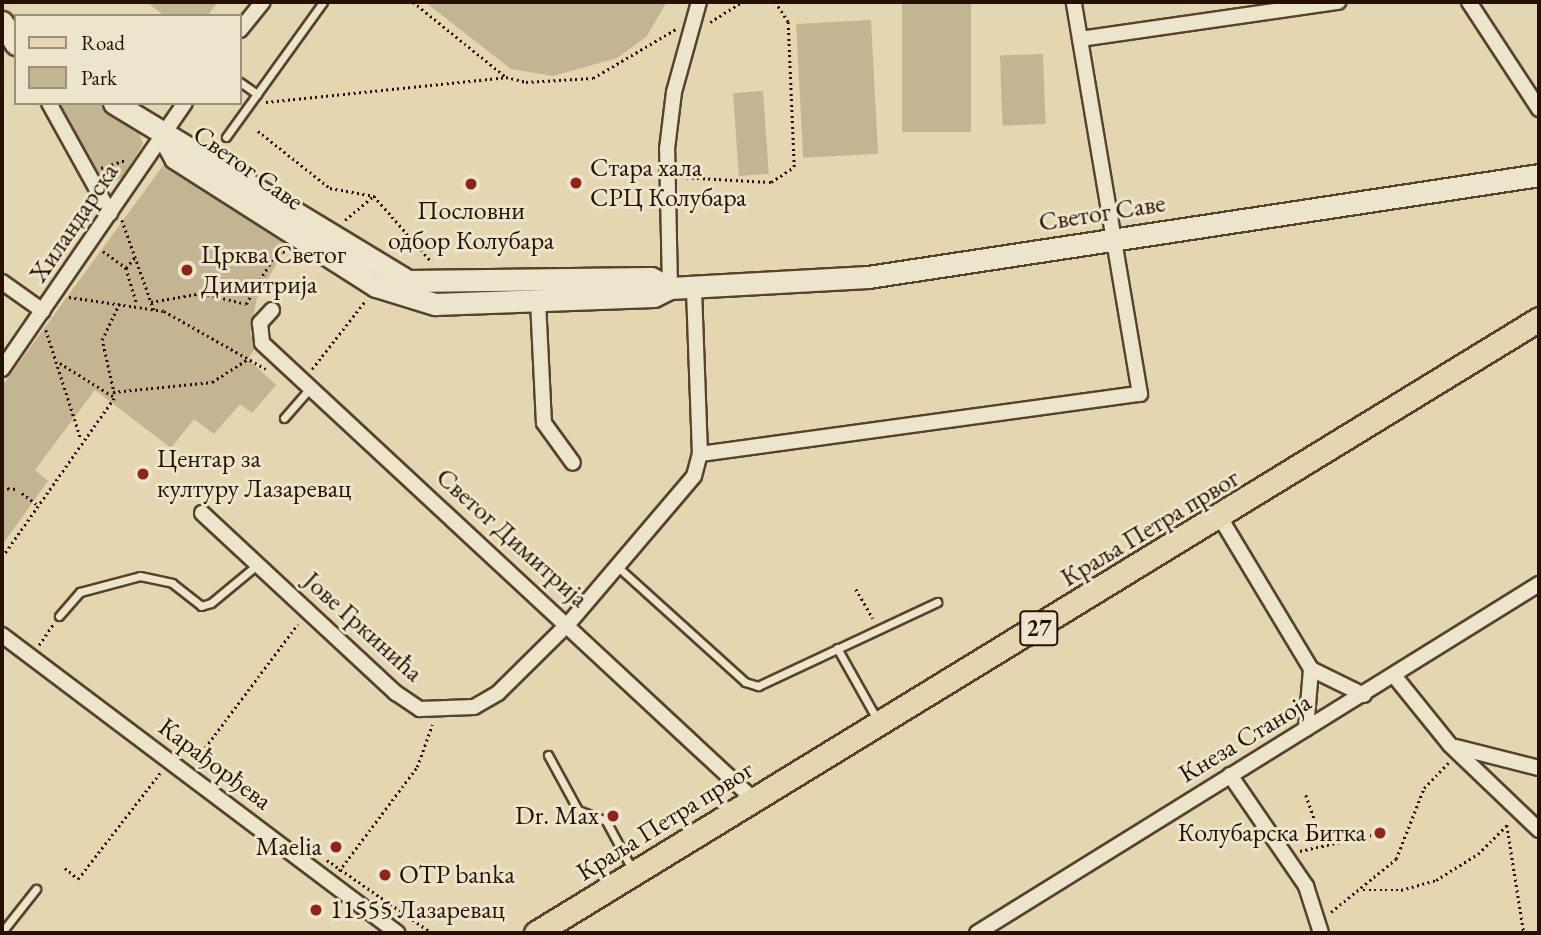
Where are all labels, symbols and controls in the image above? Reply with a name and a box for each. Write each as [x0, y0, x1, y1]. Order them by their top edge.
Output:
legend [14, 14, 242, 105]
text: Road [81, 29, 125, 56]
text: Park [81, 64, 117, 91]
street label: Светог Саве [187, 119, 309, 217]
place label: Стара хала СРЦ Колубара [590, 152, 746, 214]
street label: Хиландарска [23, 158, 125, 288]
marker: Стара хала СРЦ Колубара [568, 175, 584, 191]
marker: Пословни одбор Колубара [463, 176, 479, 192]
street label: Светог Саве [1037, 188, 1167, 238]
place label: Пословни одбор Колубара [388, 195, 554, 256]
place label: Црква Светог Димитрија [201, 239, 346, 300]
marker: Црква Светог Димитрија [179, 262, 195, 278]
place label: Центар за културу Лазаревац [157, 443, 351, 504]
street label: Светог Димитрија [430, 462, 594, 614]
street label: Краља Петра првог [1055, 463, 1245, 593]
marker: Центар за културу Лазаревац [135, 466, 151, 482]
street label: Јове Гркинића [297, 565, 429, 689]
road number: 27 [1018, 608, 1060, 648]
street label: Кнеза Станоја [1173, 686, 1317, 790]
street label: Карађорђева [152, 711, 278, 817]
street label: Краља Петра првог [571, 754, 759, 888]
place label: Dr. Max [515, 800, 599, 832]
marker: Dr. Max [605, 808, 621, 824]
place label: Колубарска Битка [1178, 817, 1366, 849]
marker: Колубарска Битка [1372, 825, 1388, 841]
place label: Maelia [256, 831, 322, 863]
marker: Maelia [328, 839, 344, 855]
place label: OTP banka [399, 859, 515, 891]
marker: OTP banka [377, 867, 393, 883]
place label: 11555 Лазаревац [330, 894, 505, 926]
marker: 11555 Лазаревац [308, 902, 324, 918]

